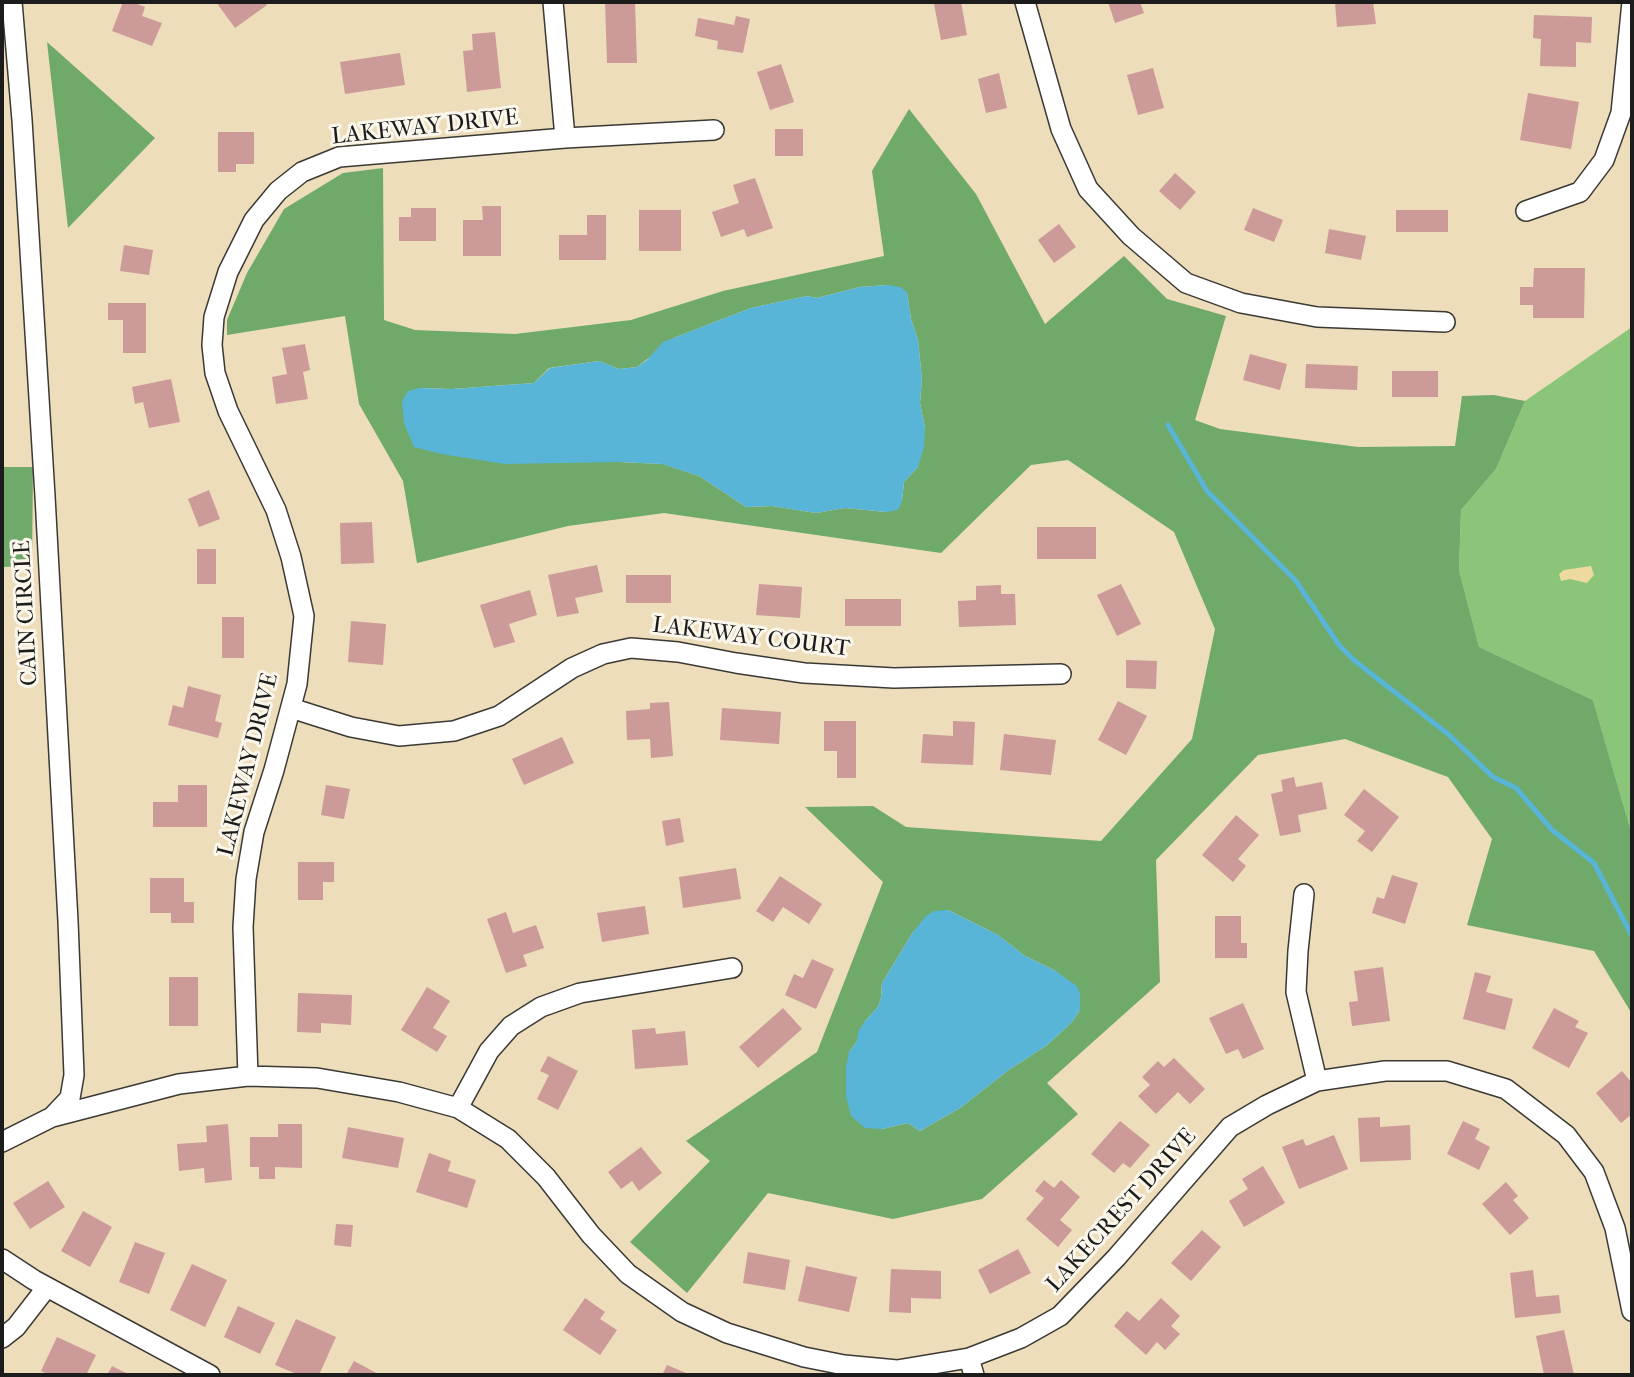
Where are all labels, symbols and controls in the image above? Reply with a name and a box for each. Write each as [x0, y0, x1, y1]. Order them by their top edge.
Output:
street label: LAKEWAY DRIVE [330, 104, 520, 152]
street label: CAIN CIRCLE [9, 540, 45, 686]
street label: LAKEWAY COURT [651, 612, 851, 664]
street label: LAKEWAY DRIVE [213, 671, 285, 859]
street label: LAKECREST DRIVE [1041, 1124, 1203, 1298]

